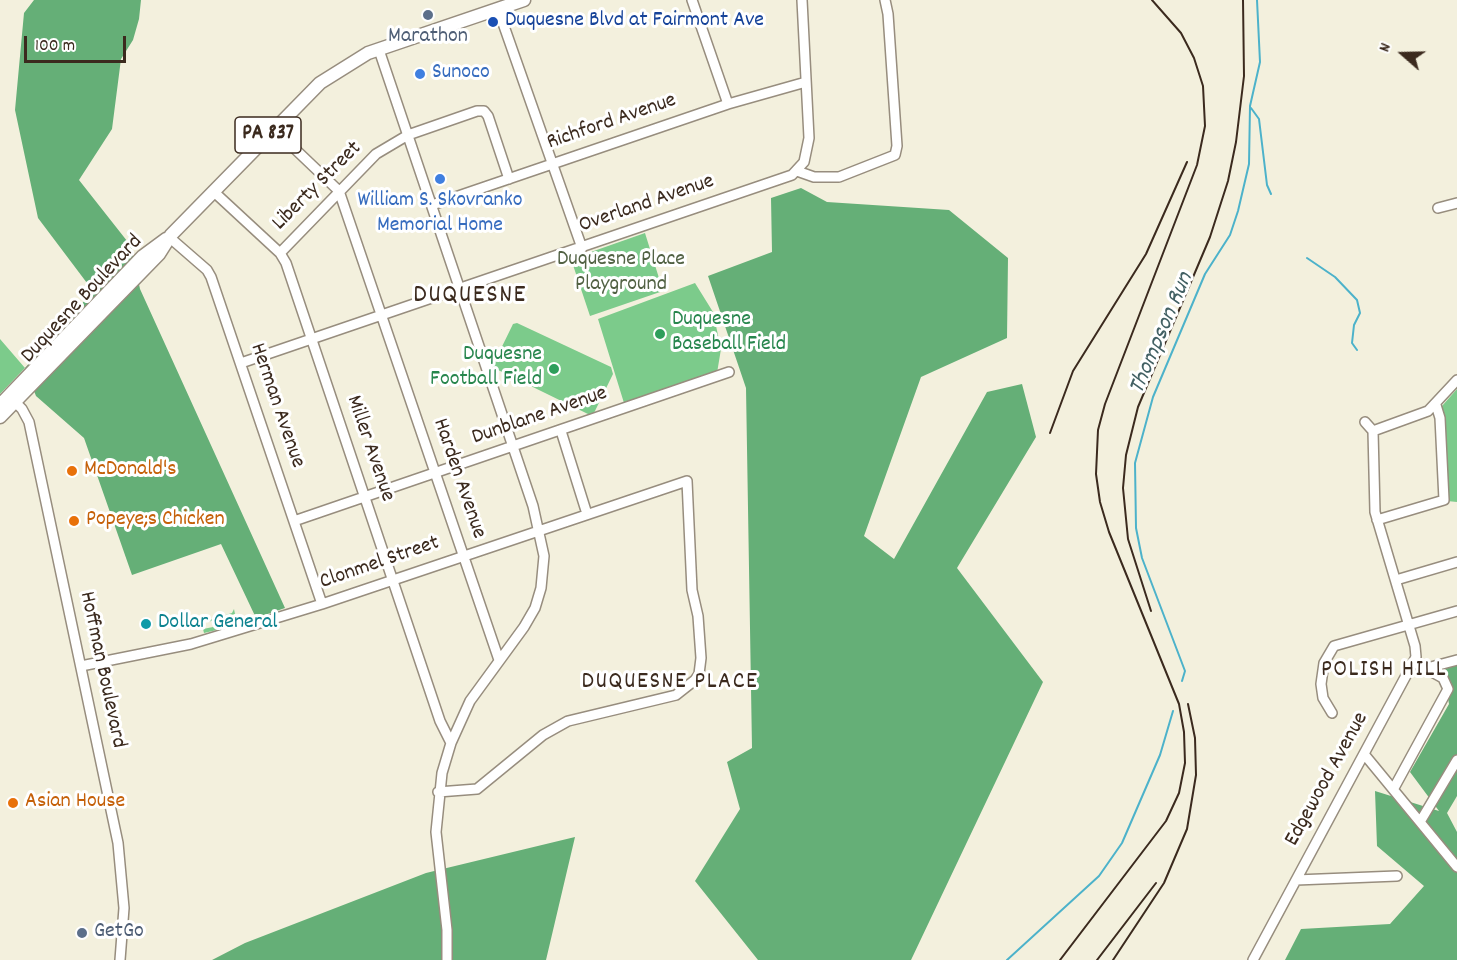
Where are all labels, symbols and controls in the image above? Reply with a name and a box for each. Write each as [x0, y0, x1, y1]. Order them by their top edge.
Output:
marker: Marathon [421, 8, 435, 22]
place label: Duquesne Blvd at Fairmont Ave [505, 9, 764, 35]
marker: Duquesne Blvd at Fairmont Ave [486, 15, 500, 29]
scale bar [27, 24, 129, 62]
north arrow [1373, 24, 1433, 84]
place label: Marathon [388, 25, 468, 51]
text: 100 m [35, 34, 75, 59]
text: N [1373, 40, 1398, 55]
place label: Sunoco [432, 61, 490, 87]
marker: Sunoco [413, 67, 427, 81]
street label: Richford Avenue [544, 89, 680, 157]
road number: PA 837 [235, 117, 301, 153]
street label: Liberty Street [268, 137, 368, 237]
street label: Overland Avenue [576, 170, 718, 240]
marker: William S. Skovranko Memorial Home [433, 172, 447, 186]
place label: William S. Skovranko Memorial Home [357, 189, 523, 240]
street label: Duquesne Boulevard [17, 230, 149, 370]
park label: Duquesne Place Playground [557, 248, 685, 300]
water label: Thompson Run [1124, 269, 1202, 399]
district label: DUQUESNE [413, 281, 527, 313]
place label: Duquesne Baseball Field [672, 308, 786, 360]
marker: Duquesne Baseball Field [653, 327, 667, 341]
street label: Herman Avenue [242, 340, 310, 472]
place label: Duquesne Football Field [430, 343, 542, 394]
marker: Duquesne Football Field [547, 362, 561, 376]
street label: Dunblane Avenue [469, 382, 611, 452]
street label: Miller Avenue [339, 392, 399, 506]
street label: Harden Avenue [425, 416, 491, 542]
place label: McDonald's [84, 458, 177, 484]
marker: McDonald's [65, 464, 79, 478]
place label: Popeye;s Chicken [86, 508, 225, 534]
marker: Popeye;s Chicken [67, 514, 81, 528]
street label: Clonmel Street [317, 531, 443, 597]
street label: Hoffman Boulevard [72, 589, 130, 751]
place label: Dollar General [158, 611, 277, 637]
marker: Dollar General [139, 617, 153, 631]
district label: POLISH HILL [1321, 658, 1447, 686]
district label: DUQUESNE PLACE [582, 670, 758, 698]
street label: Edgewood Avenue [1280, 708, 1376, 852]
place label: Asian House [25, 790, 125, 816]
marker: Asian House [6, 796, 20, 810]
place label: GetGo [94, 920, 144, 946]
marker: GetGo [75, 926, 89, 940]

